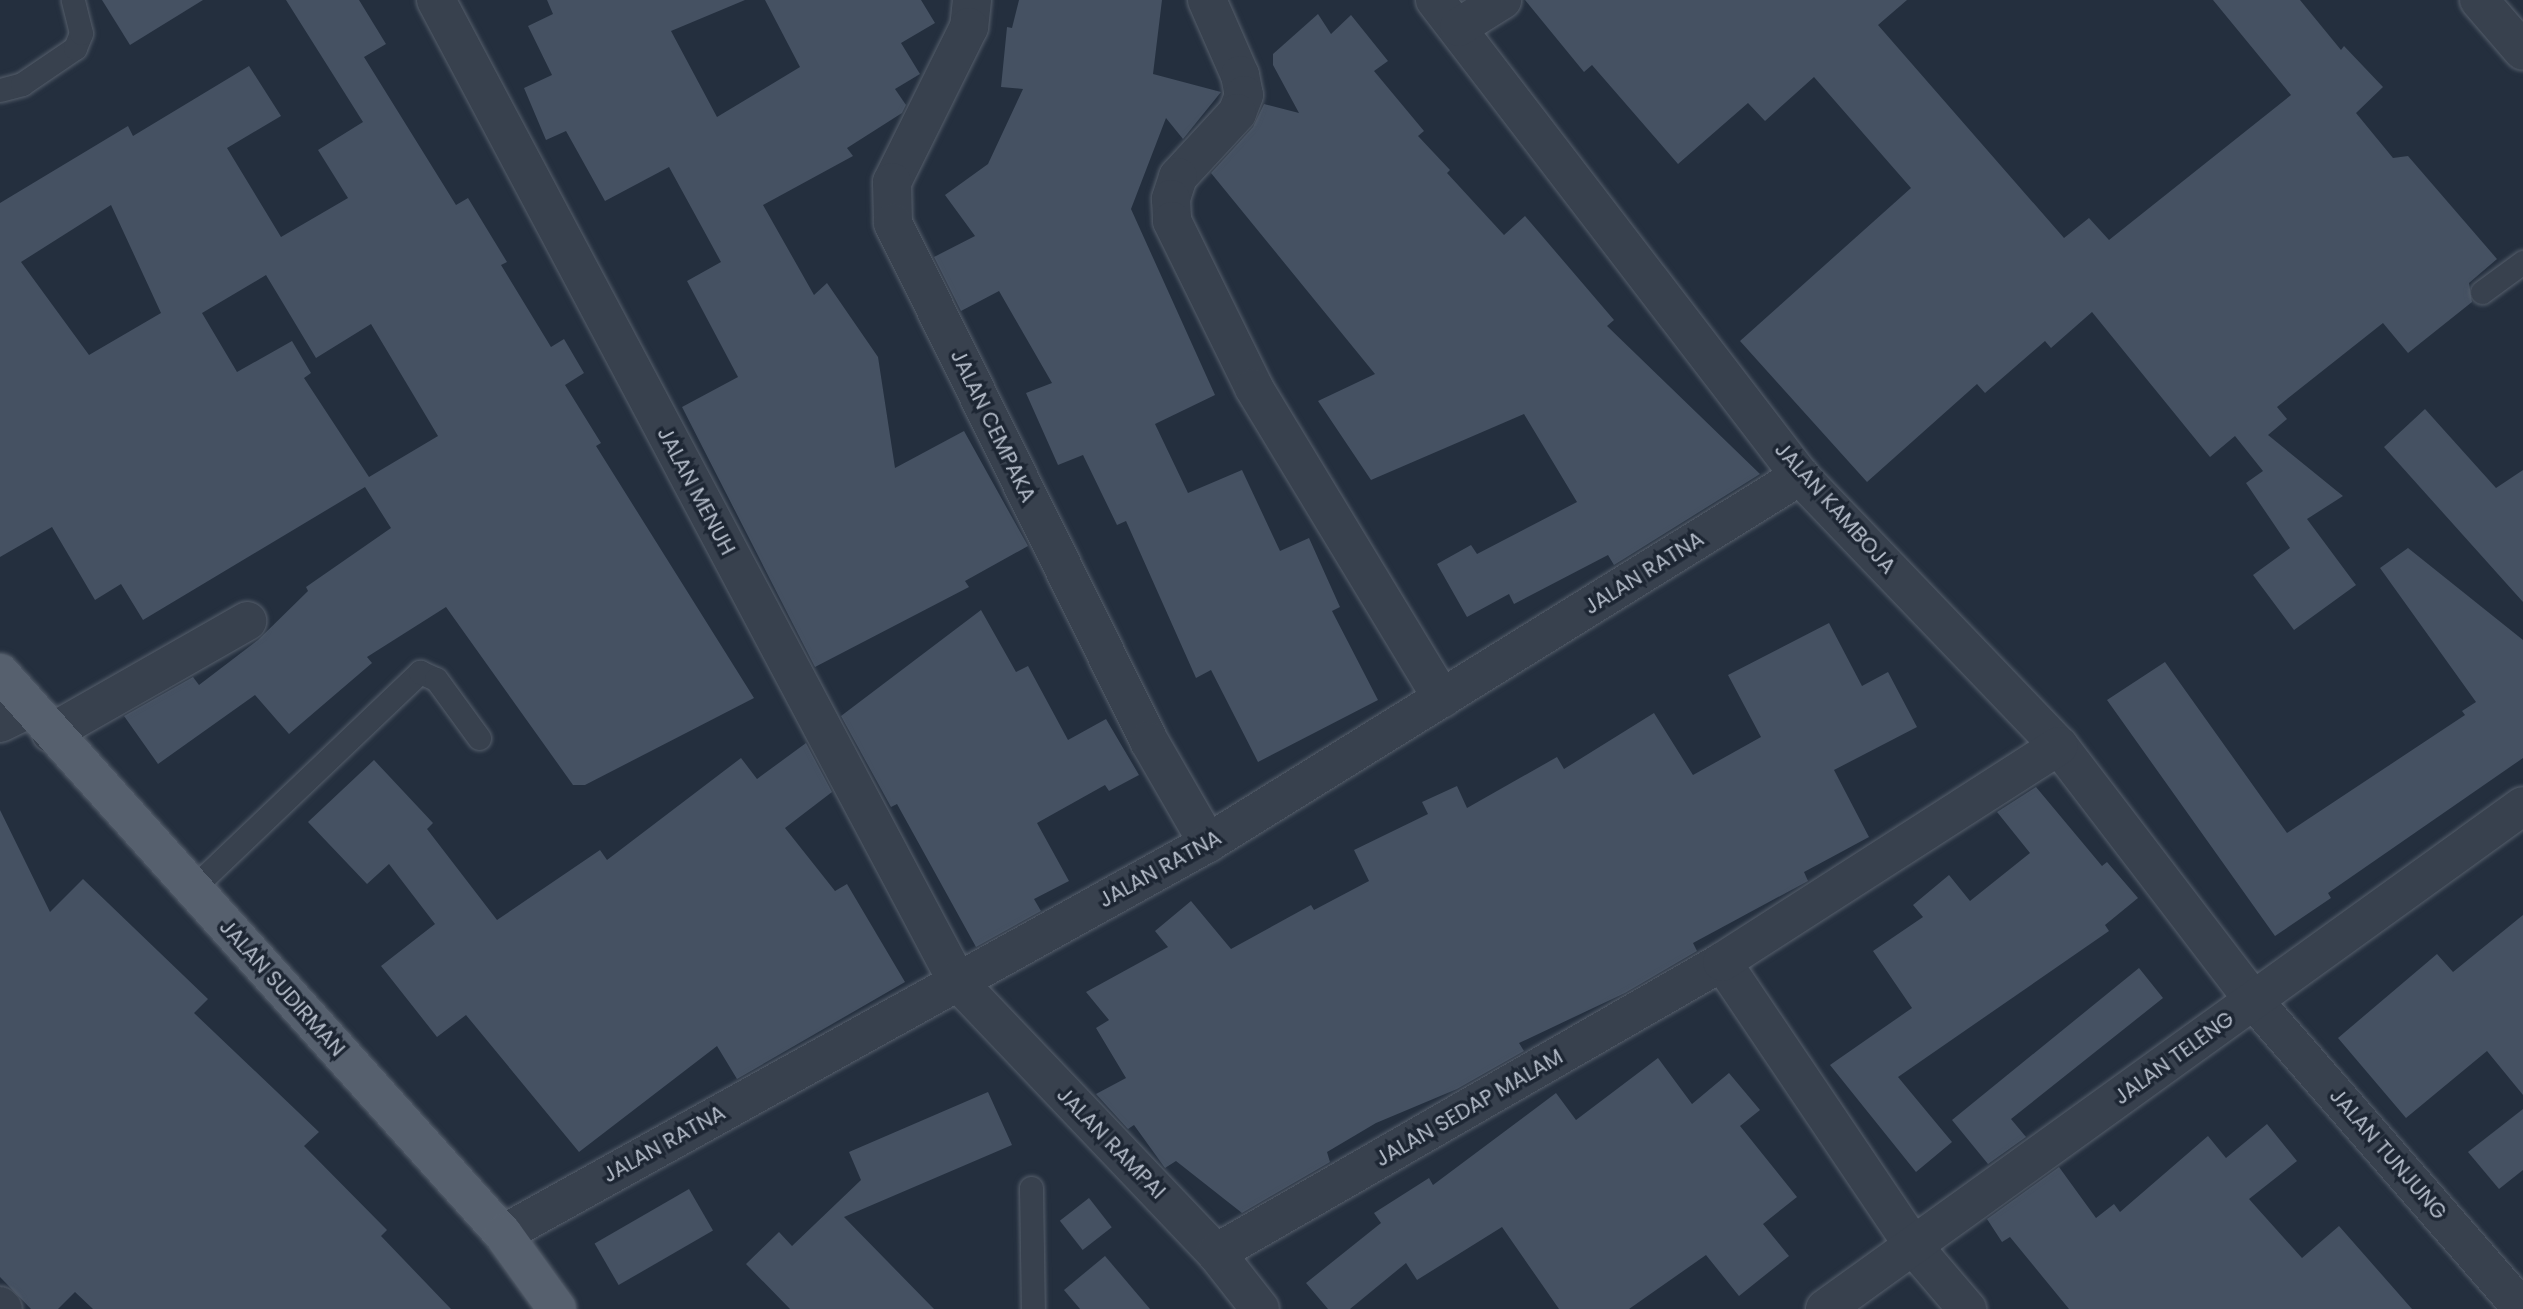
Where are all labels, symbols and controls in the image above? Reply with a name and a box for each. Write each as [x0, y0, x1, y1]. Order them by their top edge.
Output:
street label: JALAN CEMPAKA [945, 345, 1041, 507]
street label: JALAN MENUH [652, 423, 740, 559]
street label: JALAN KAMBOJA [1769, 437, 1901, 579]
street label: JALAN RATNA [1580, 526, 1708, 620]
street label: JALAN RATNA [1094, 825, 1226, 913]
street label: JALAN SUDIRMAN [214, 914, 350, 1062]
street label: JALAN TELENG [2109, 1006, 2239, 1110]
street label: JALAN SEDAP MALAM [1371, 1044, 1567, 1172]
street label: JALAN RAMPAI [1051, 1082, 1171, 1204]
street label: JALAN TUNJUNG [2324, 1083, 2452, 1225]
street label: JALAN RATNA [598, 1100, 730, 1188]

